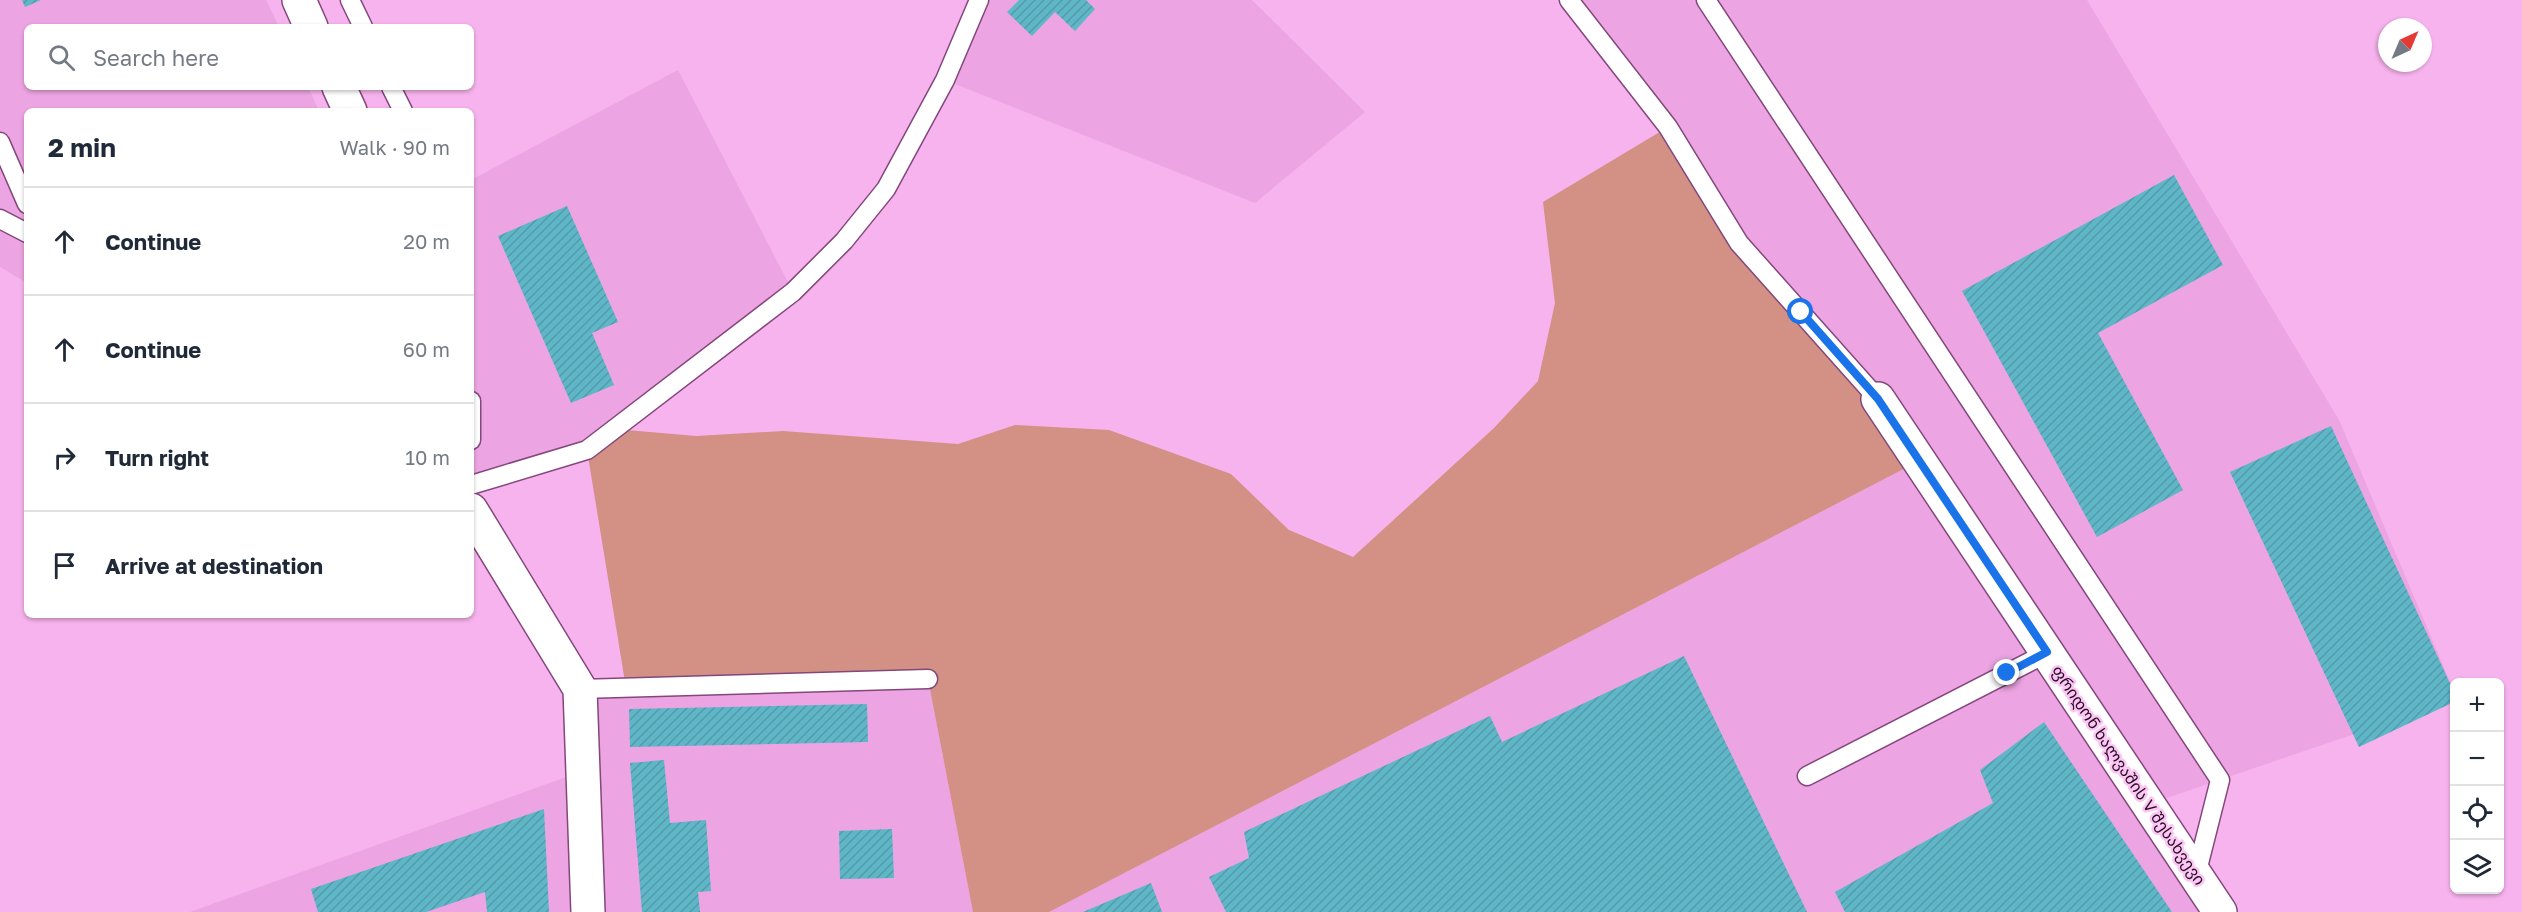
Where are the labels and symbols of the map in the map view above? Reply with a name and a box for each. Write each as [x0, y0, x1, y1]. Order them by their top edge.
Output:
north arrow [2378, 18, 2432, 72]
route start [1787, 298, 1813, 324]
route end [1993, 659, 2019, 685]
street label: ფრიდონ ხალვაშის V შესახვევი [2047, 661, 2210, 889]

